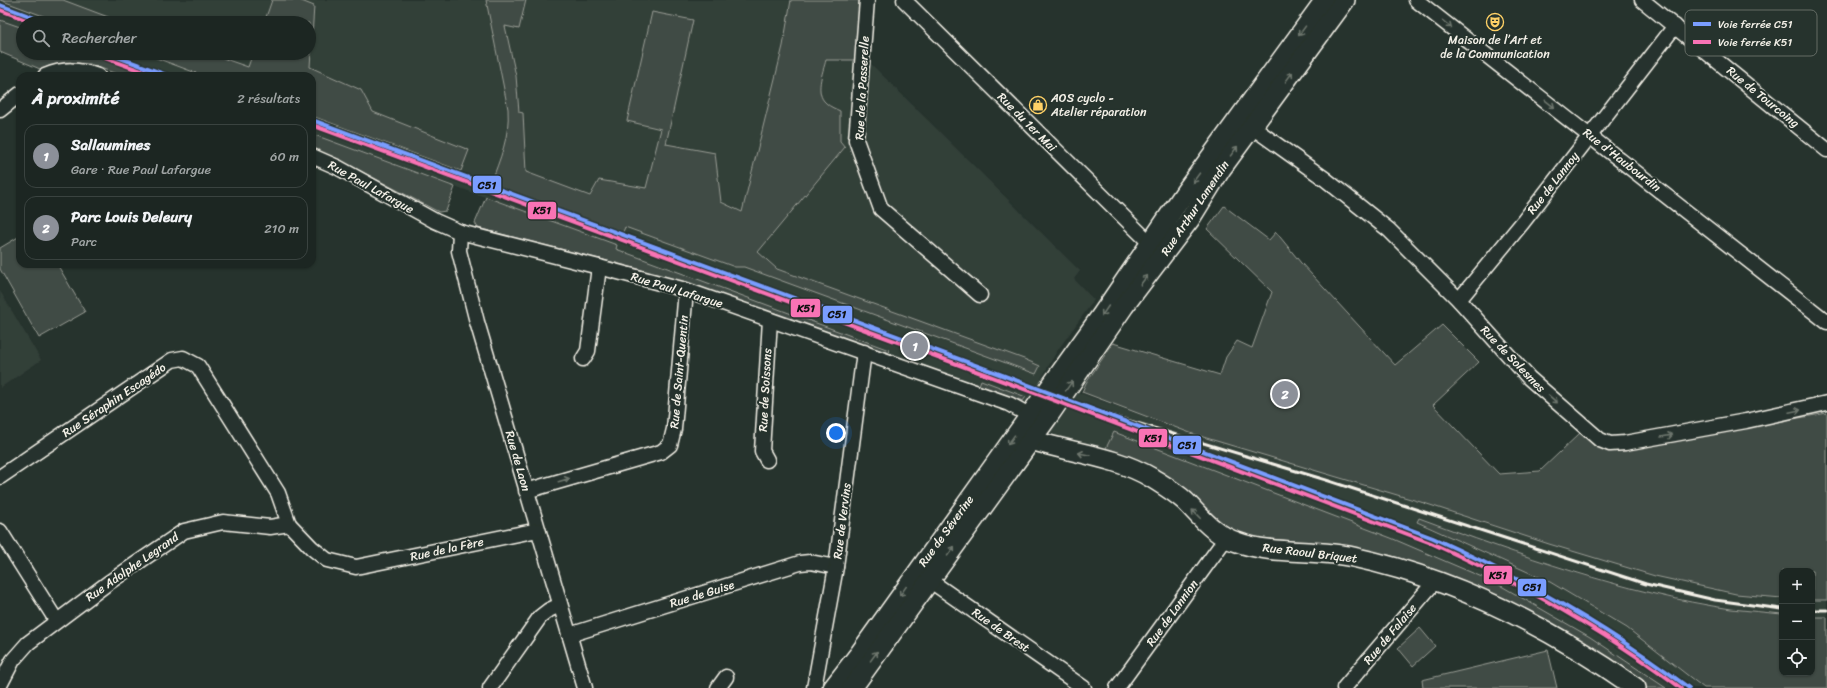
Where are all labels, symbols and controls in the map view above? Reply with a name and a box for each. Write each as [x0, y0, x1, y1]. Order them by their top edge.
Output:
legend [1685, 10, 1817, 56]
theatre icon: Maison de l’Art et de la Communication [1485, 12, 1505, 32]
text: Voie ferrée C51 [1718, 15, 1793, 34]
search box [16, 16, 316, 60]
one-way arrow [1442, 20, 1453, 28]
text: Rechercher [62, 25, 137, 51]
one-way arrow [1298, 26, 1306, 37]
icon: search [30, 27, 52, 49]
place label: Maison de l’Art et de la Communication [1440, 29, 1550, 65]
text: Voie ferrée K51 [1718, 33, 1793, 52]
street label: Rue de la Passerelle [848, 35, 876, 141]
street label: Rue de Tourcoing [1721, 60, 1805, 134]
one-way arrow [1284, 71, 1293, 82]
text: À proximité [32, 83, 119, 113]
text: 2 résultats [237, 87, 300, 110]
street label: Rue du 1er Mai [992, 87, 1063, 158]
place label: AOS cyclo - Atelier réparation [1050, 87, 1147, 123]
shop icon: AOS cyclo - Atelier réparation [1028, 95, 1048, 115]
one-way arrow [1544, 100, 1555, 108]
street label: Rue d'Haubourdin [1578, 122, 1667, 198]
text: Sallaumines [71, 132, 150, 158]
text: 1 [43, 145, 49, 168]
text: 60 m [270, 145, 299, 168]
one-way arrow [1230, 145, 1239, 156]
street label: Rue de Lannoy [1521, 146, 1585, 219]
street label: Rue Paul Lafargue [324, 154, 418, 220]
street label: Rue Arthur Lamendin [1155, 155, 1236, 260]
text: Gare · Rue Paul Lafargue [71, 158, 211, 181]
one-way arrow [1192, 172, 1200, 183]
line badge: C51 [472, 175, 502, 194]
text: C51 [477, 176, 496, 195]
line badge: K51 [527, 201, 557, 220]
text: K51 [532, 201, 551, 220]
text: Parc Louis Deleury [71, 204, 192, 230]
text: 2 [42, 217, 50, 240]
text: 210 m [264, 217, 299, 240]
text: Parc [71, 230, 97, 253]
street label: Rue Paul Lafargue [628, 266, 726, 314]
one-way arrow [1140, 275, 1148, 286]
line badge: K51 [790, 298, 821, 318]
text: K51 [796, 299, 815, 318]
line badge: C51 [822, 305, 853, 324]
text: C51 [827, 305, 846, 324]
one-way arrow [1101, 305, 1109, 316]
street label: Rue de Saint-Quentin [663, 314, 695, 430]
street label: Rue de Solesmes [1475, 320, 1551, 398]
pin: 1 [902, 331, 928, 361]
street label: Rue de Soissons [752, 347, 778, 432]
street label: Rue Séraphin Escagédo [57, 357, 171, 443]
pin: 2 [1272, 379, 1298, 409]
one-way arrow [1065, 381, 1073, 392]
one-way arrow [1548, 395, 1559, 404]
one-way arrow [1788, 407, 1801, 415]
your location [826, 423, 846, 443]
street label: Rue de Laon [499, 428, 537, 495]
line badge: K51 [1138, 428, 1168, 448]
text: K51 [1143, 429, 1162, 448]
one-way arrow [1660, 431, 1673, 439]
one-way arrow [1007, 434, 1015, 445]
line badge: C51 [1172, 435, 1202, 455]
text: C51 [1177, 436, 1196, 455]
one-way arrow [1077, 449, 1090, 457]
one-way arrow [557, 476, 570, 483]
street label: Rue de Vervins [826, 481, 858, 560]
street label: Rue de Séverine [912, 490, 980, 572]
one-way arrow [1192, 509, 1201, 519]
street label: Rue Adolphe Legrand [81, 526, 184, 608]
street label: Rue de la Fère [408, 530, 486, 568]
street label: Rue Raoul Briquet [1262, 536, 1358, 570]
one-way arrow [947, 546, 955, 557]
line badge: K51 [1483, 565, 1513, 585]
text: K51 [1488, 566, 1507, 585]
map controls [1779, 568, 1815, 676]
button: + [1779, 568, 1815, 604]
street label: Rue de Guise [667, 574, 737, 614]
street label: Rue de Lannion [1140, 574, 1204, 651]
line badge: C51 [1517, 578, 1547, 597]
text: C51 [1522, 578, 1541, 597]
one-way arrow [899, 586, 907, 597]
street label: Rue de Falaise [1358, 598, 1422, 670]
street label: Rue de Brest [967, 602, 1035, 658]
button: − [1779, 604, 1815, 640]
button: locate [1779, 640, 1815, 676]
one-way arrow [870, 651, 879, 662]

